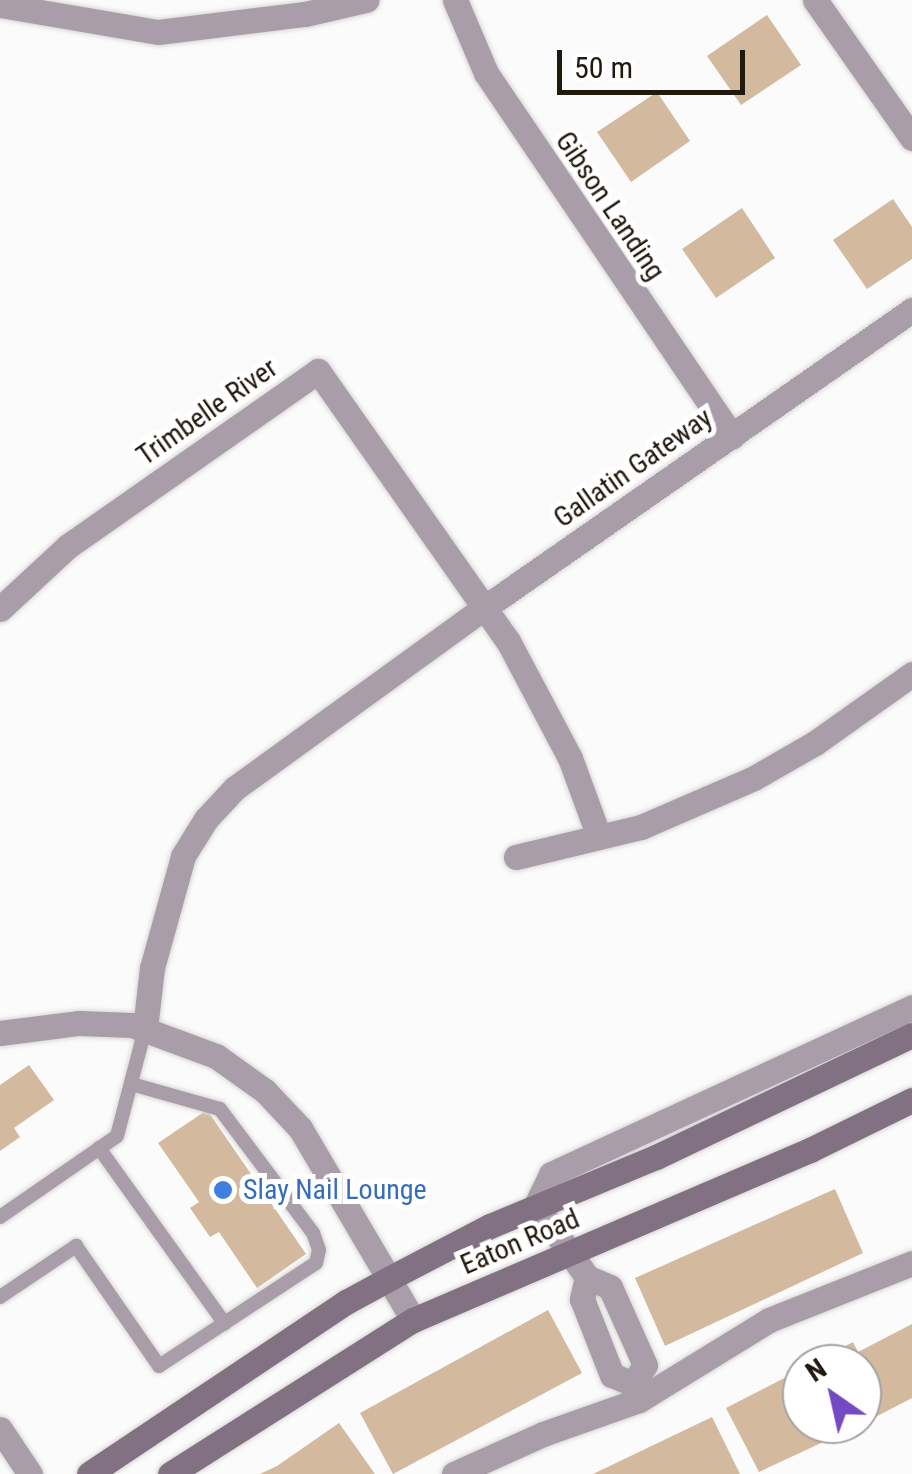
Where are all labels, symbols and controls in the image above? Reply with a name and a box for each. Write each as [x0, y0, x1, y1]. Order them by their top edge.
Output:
scale bar [562, 30, 750, 92]
text: 50 m [574, 50, 633, 85]
street label: Gibson Landing [548, 125, 672, 287]
street label: Trimbelle River [130, 351, 284, 473]
street label: Gallatin Gateway [547, 401, 719, 535]
place label: Slay Nail Lounge [243, 1173, 427, 1207]
marker: Slay Nail Lounge [212, 1179, 234, 1201]
street label: Eaton Road [456, 1202, 584, 1282]
north arrow [782, 1344, 882, 1444]
text: N [800, 1352, 832, 1389]

